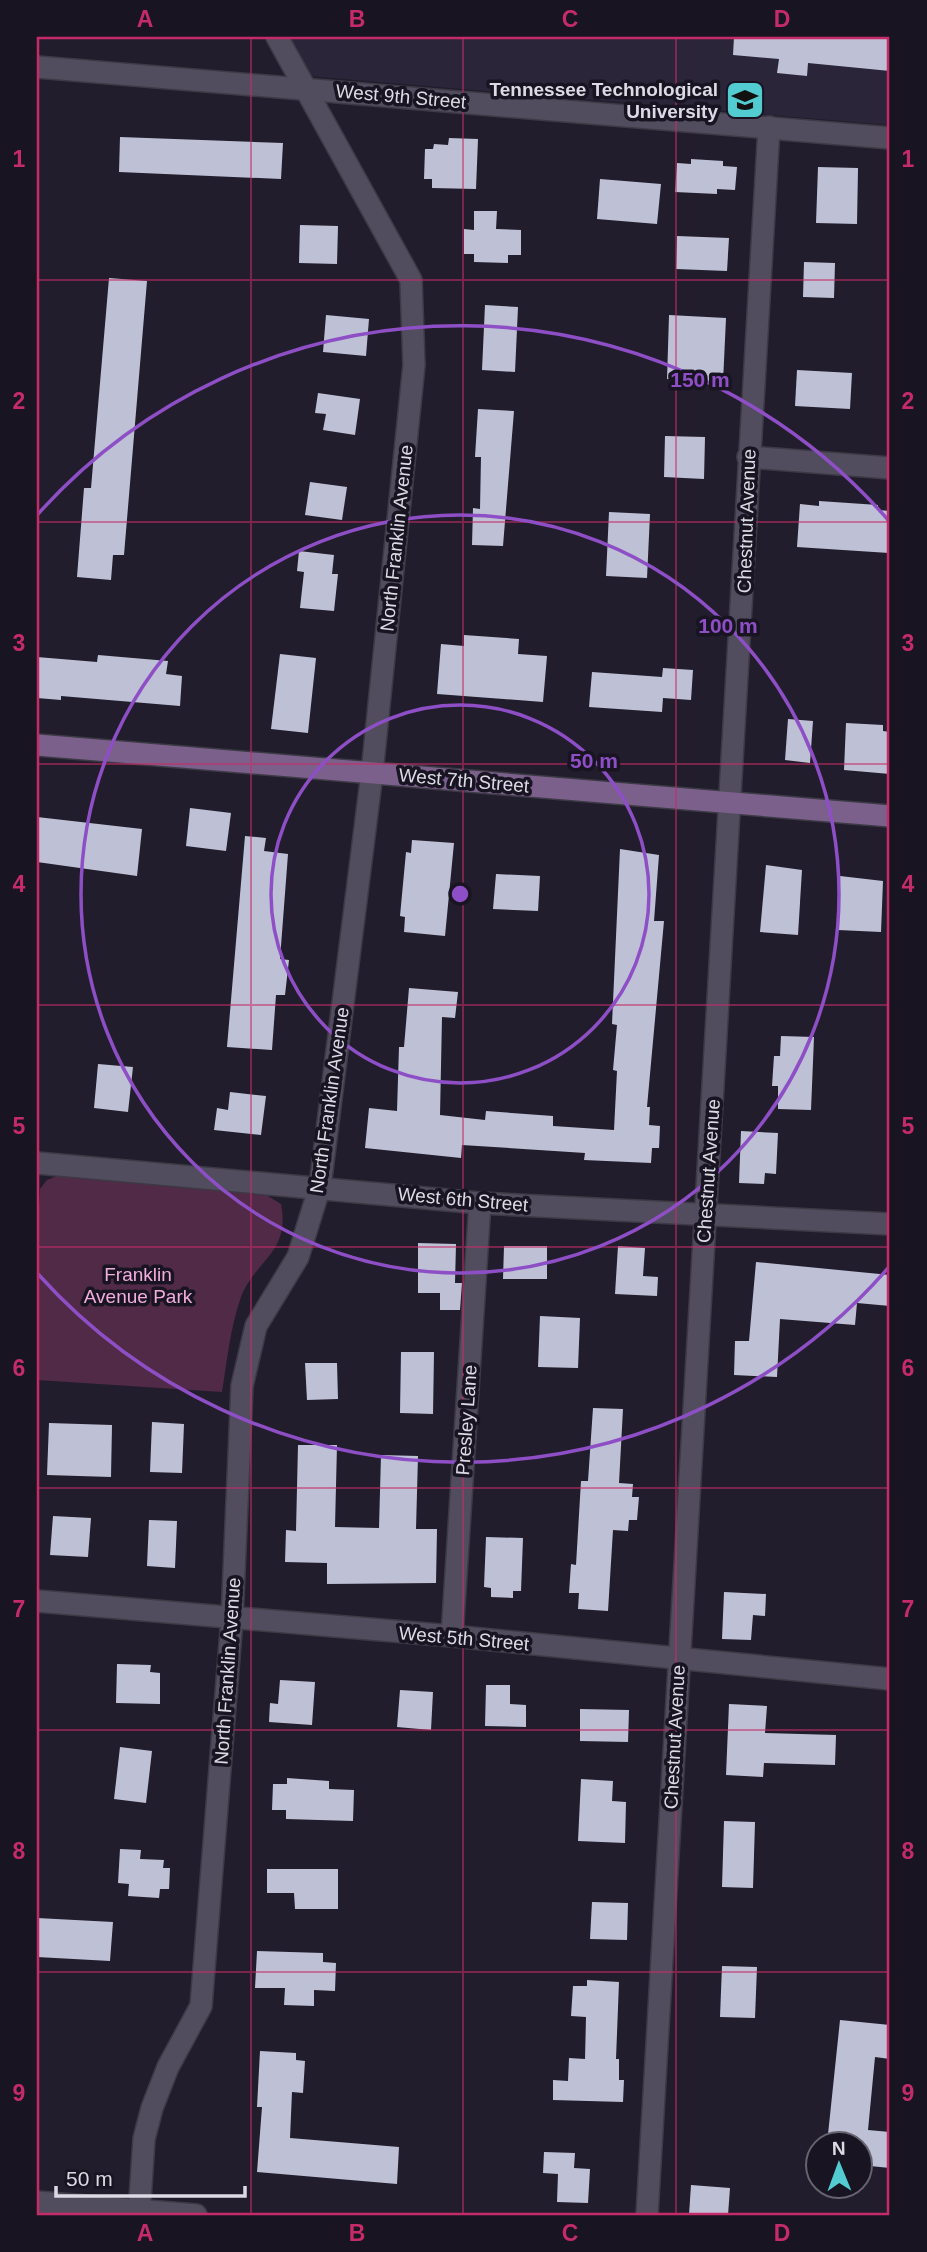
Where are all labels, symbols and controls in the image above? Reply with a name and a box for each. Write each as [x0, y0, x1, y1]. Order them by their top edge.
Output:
text: A [137, 6, 153, 32]
text: B [349, 6, 365, 32]
text: C [562, 6, 578, 32]
text: D [774, 6, 790, 32]
place label: Tennessee Technological University [490, 79, 718, 122]
school or university icon: Tennessee Technological University [724, 79, 766, 121]
street label: West 9th Street [335, 80, 468, 113]
text: 1 [13, 146, 26, 172]
text: 1 [902, 146, 915, 172]
text: 150 m [670, 368, 730, 391]
text: 2 [13, 388, 25, 414]
text: 2 [902, 388, 914, 414]
street label: North Franklin Avenue [376, 444, 417, 632]
street label: Chestnut Avenue [733, 449, 760, 594]
text: 100 m [698, 614, 758, 637]
text: 3 [13, 630, 25, 656]
text: 3 [902, 630, 914, 656]
text: 50 m [570, 749, 618, 772]
street label: West 7th Street [398, 764, 531, 797]
text: 4 [13, 871, 26, 897]
text: 4 [902, 871, 915, 897]
centre of rings [448, 882, 472, 906]
street label: North Franklin Avenue [306, 1006, 353, 1194]
street label: Chestnut Avenue [693, 1098, 724, 1244]
text: 5 [13, 1113, 26, 1139]
text: 5 [902, 1113, 915, 1139]
street label: West 6th Street [397, 1183, 530, 1216]
park label: Franklin Avenue Park [84, 1264, 193, 1307]
text: 6 [13, 1355, 25, 1381]
text: 6 [902, 1355, 914, 1381]
street label: Presley Lane [452, 1364, 481, 1476]
street label: North Franklin Avenue [210, 1577, 245, 1765]
text: 7 [13, 1596, 25, 1622]
text: 7 [902, 1596, 914, 1622]
street label: West 5th Street [398, 1622, 531, 1655]
street label: Chestnut Avenue [660, 1664, 689, 1810]
text: 8 [13, 1838, 26, 1864]
text: 8 [902, 1838, 915, 1864]
text: 9 [13, 2080, 25, 2106]
text: 9 [902, 2080, 914, 2106]
north arrow [804, 2130, 874, 2200]
text: N [832, 2138, 846, 2159]
scale bar [56, 2154, 245, 2198]
text: 50 m [66, 2167, 113, 2190]
text: A [137, 2220, 153, 2246]
text: B [349, 2220, 365, 2246]
text: C [562, 2220, 578, 2246]
text: D [774, 2220, 790, 2246]

